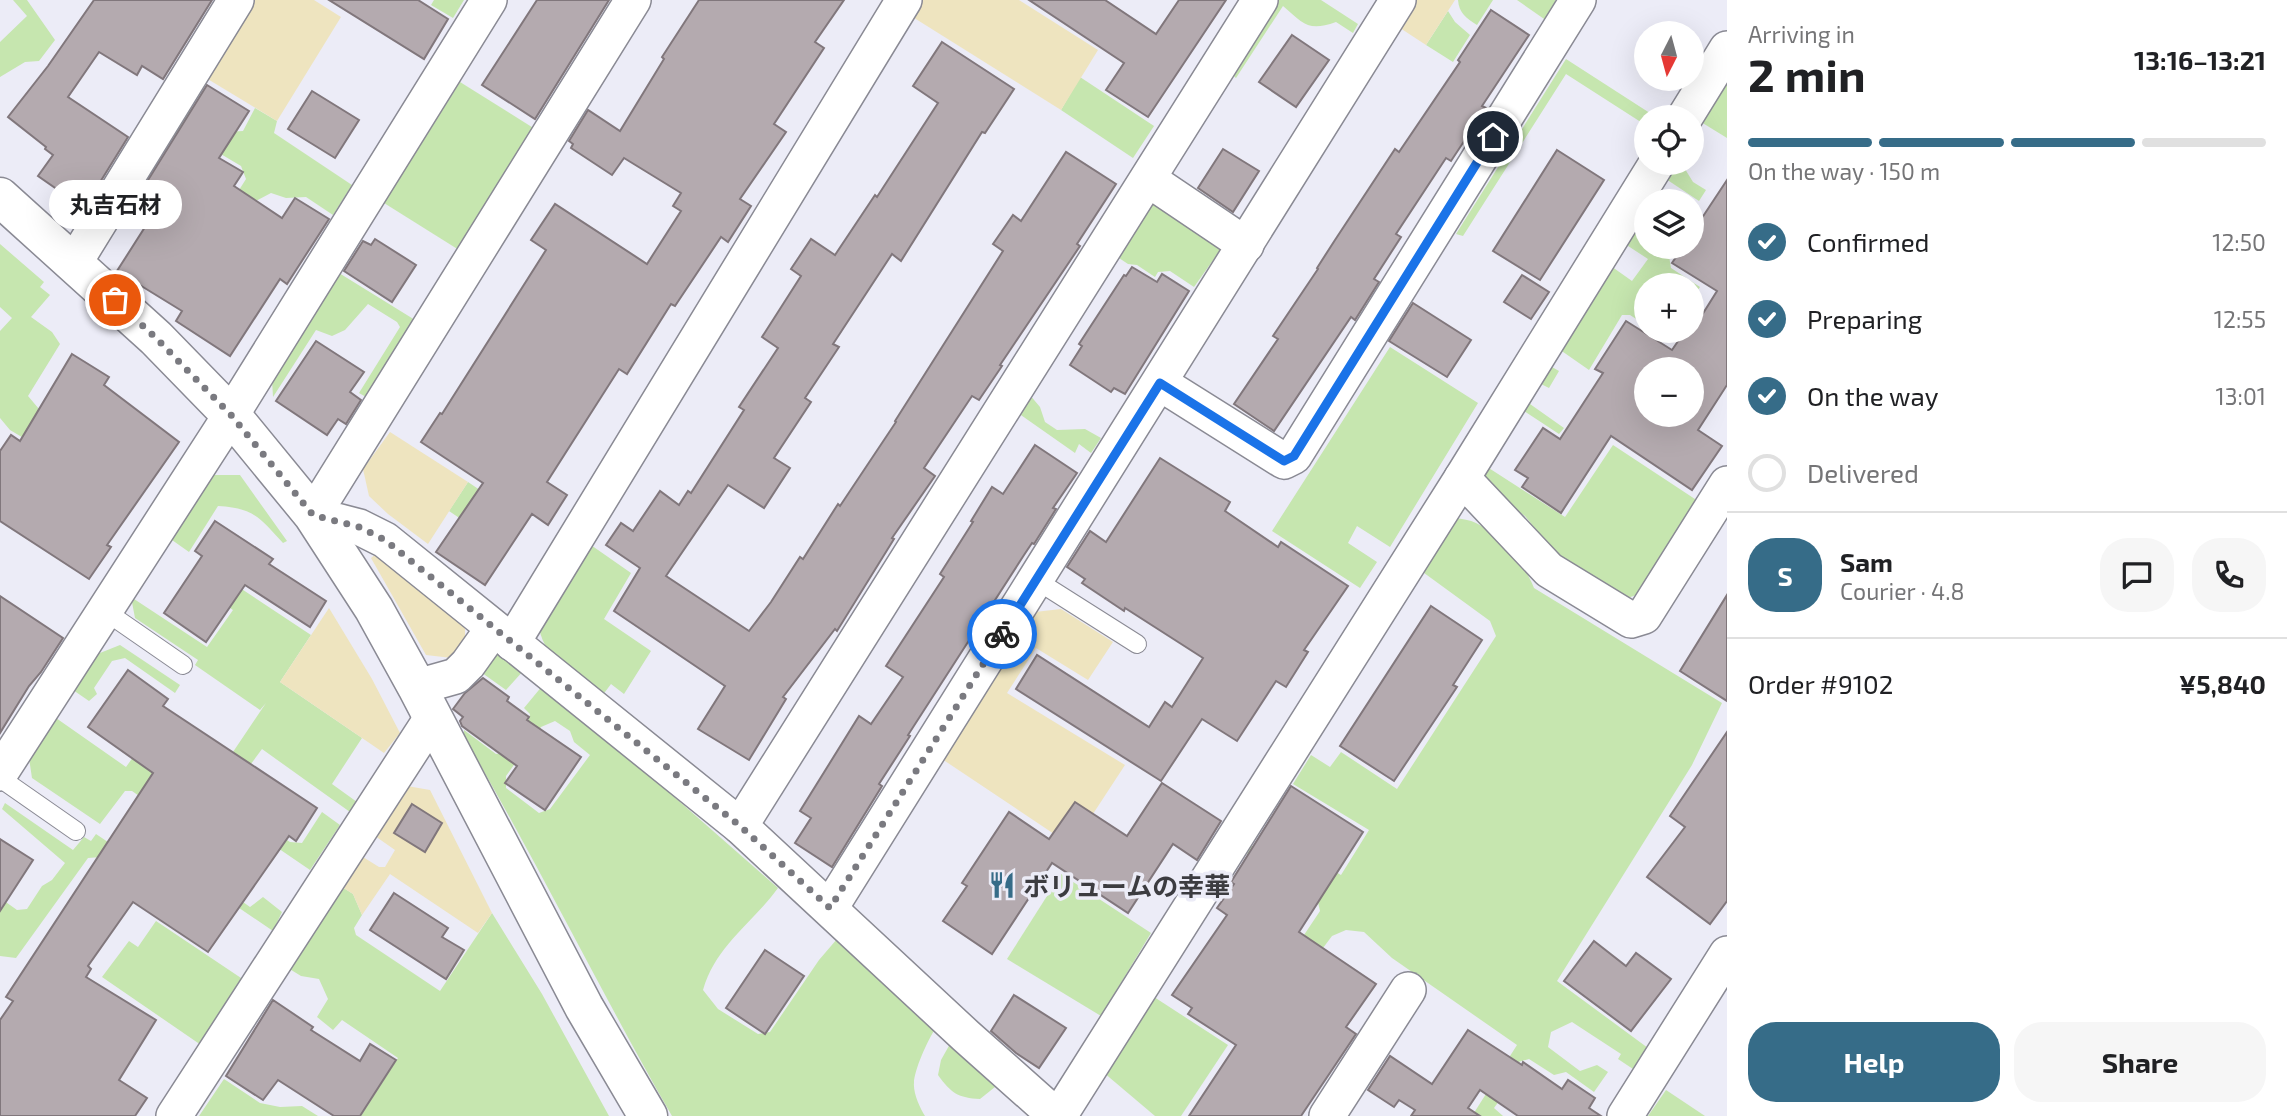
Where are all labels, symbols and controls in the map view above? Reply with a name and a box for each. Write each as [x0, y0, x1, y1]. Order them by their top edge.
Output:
text: Arriving in [1748, 20, 1855, 48]
north arrow [1634, 21, 1704, 91]
map controls [1634, 21, 1704, 427]
text: 13:16–13:21 [2134, 44, 2266, 75]
text: 2 min [1748, 46, 1866, 101]
button: locate [1634, 105, 1704, 175]
pin [1463, 107, 1523, 167]
icon: home [1474, 118, 1512, 156]
text: On the way · 150 m [1748, 157, 1940, 185]
callout: 丸吉石材 [48, 181, 182, 230]
button: layers [1634, 189, 1704, 259]
text: 丸吉石材 [70, 190, 162, 218]
icon: check [1748, 223, 1786, 261]
text: Confirmed [1807, 226, 1930, 257]
text: 12:50 [2212, 228, 2266, 256]
pin [85, 270, 145, 330]
button: + [1634, 273, 1704, 343]
icon: bag [96, 281, 134, 319]
icon: check [1748, 300, 1786, 338]
text: Preparing [1807, 303, 1922, 334]
text: 12:55 [2214, 305, 2266, 333]
button: − [1634, 357, 1704, 427]
icon: check [1748, 377, 1786, 415]
text: On the way [1807, 380, 1938, 411]
text: 13:01 [2216, 382, 2266, 410]
text: Delivered [1807, 457, 1919, 488]
button: chat [2100, 538, 2174, 612]
button: phone [2192, 538, 2266, 612]
text: Sam [1840, 546, 1893, 577]
text: S [1777, 560, 1793, 591]
text: Courier · 4.8 [1840, 577, 1964, 605]
courier [967, 599, 1037, 669]
icon: bike [983, 615, 1021, 653]
text: Order #9102 [1748, 668, 1893, 699]
text: ¥5,840 [2179, 668, 2266, 699]
restaurant icon: ボリュームの幸華 [987, 870, 1017, 900]
place label: ボリュームの幸華 [1023, 870, 1230, 901]
button: Help [1748, 1022, 2000, 1102]
button: Share [2014, 1022, 2266, 1102]

